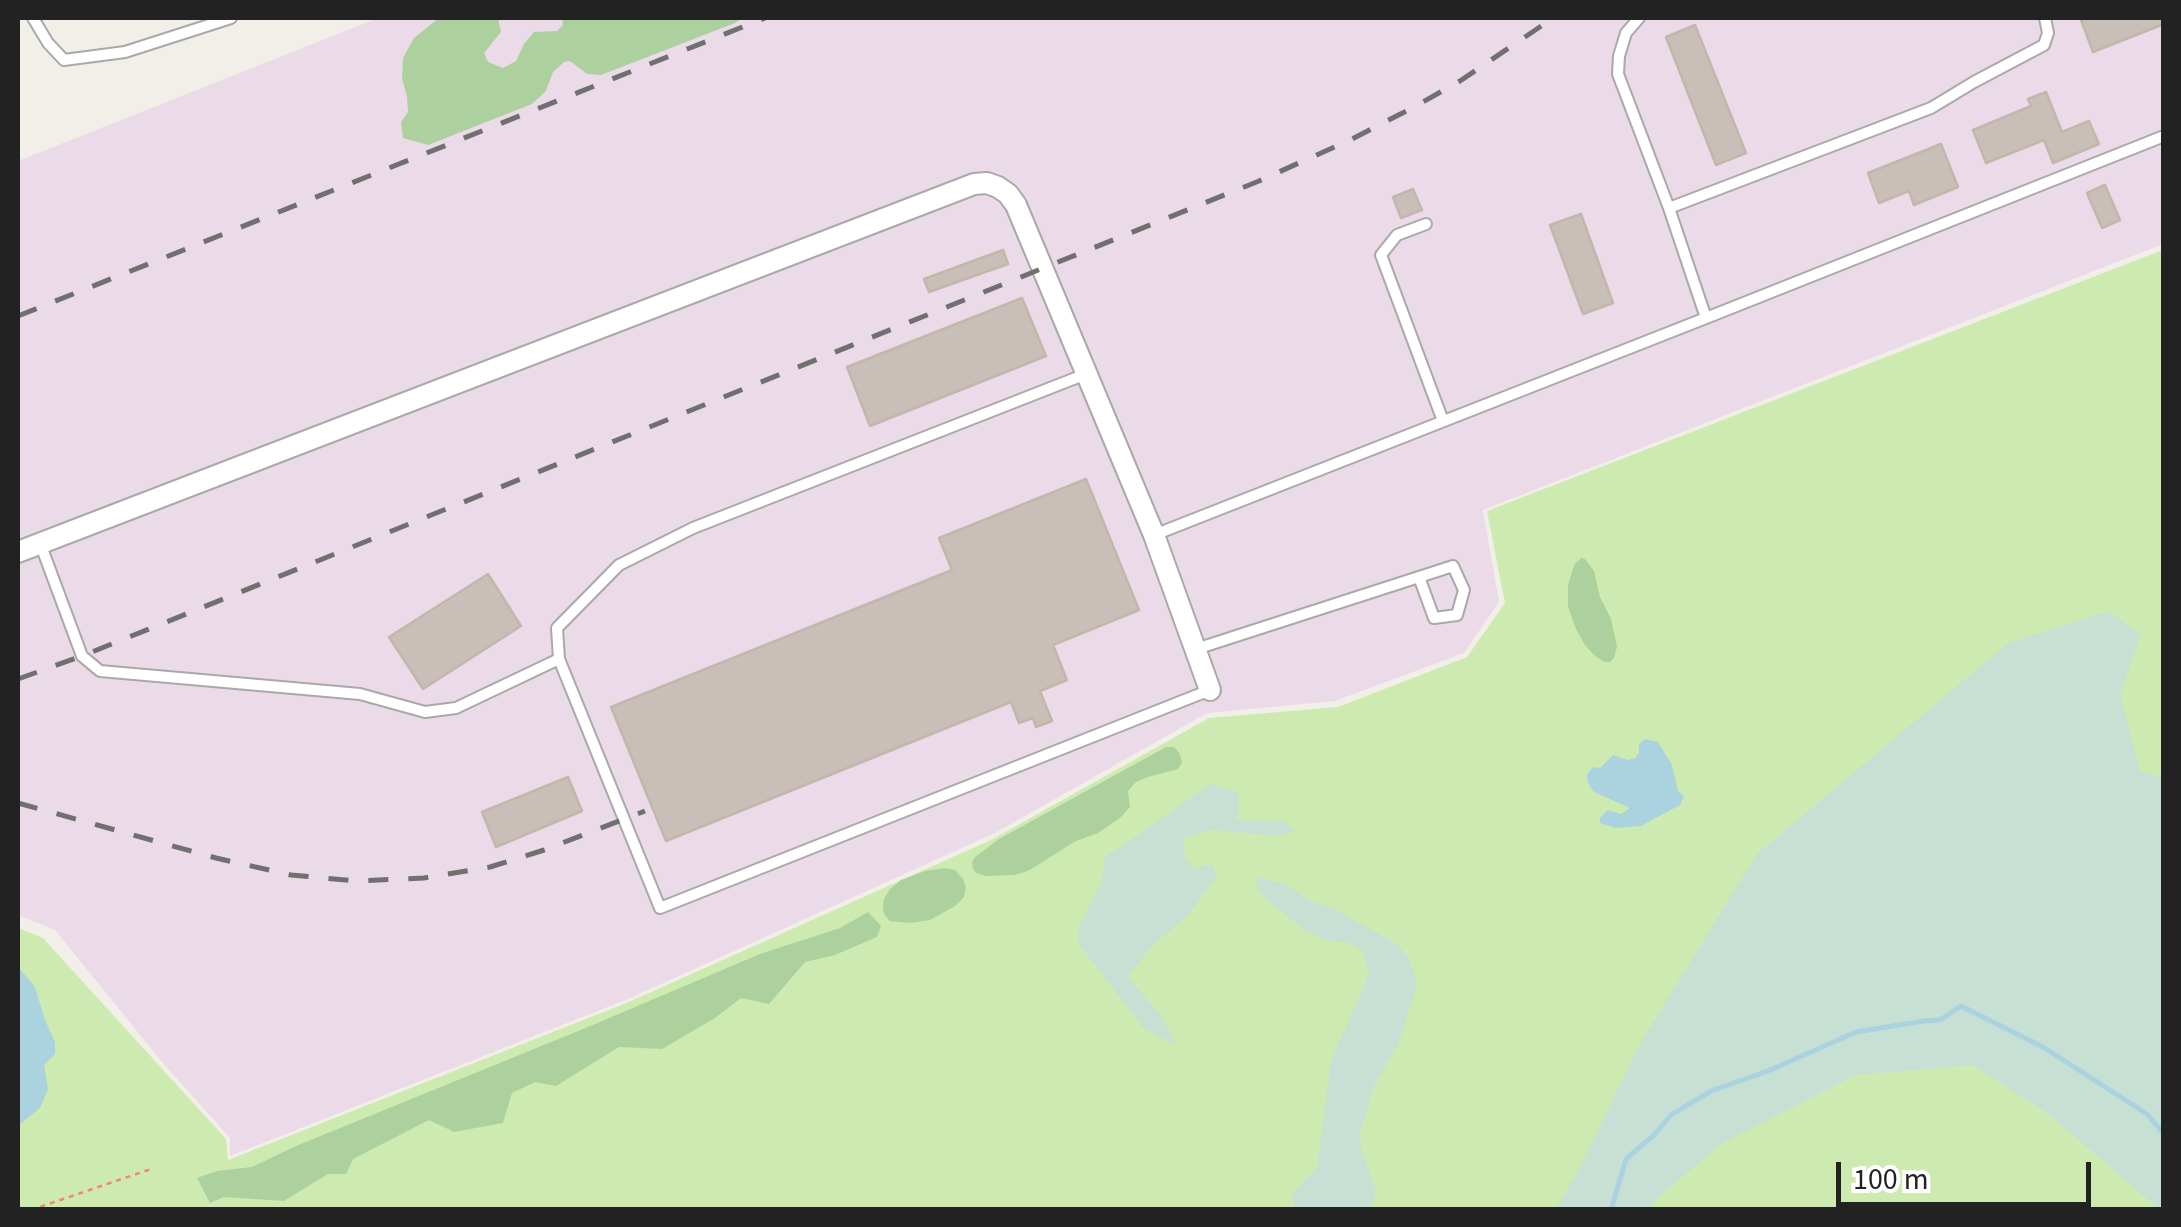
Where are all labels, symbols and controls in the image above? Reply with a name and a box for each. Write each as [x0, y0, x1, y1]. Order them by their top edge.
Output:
scale bar [1841, 1142, 2096, 1204]
text: 100 m [1853, 1158, 1929, 1201]

